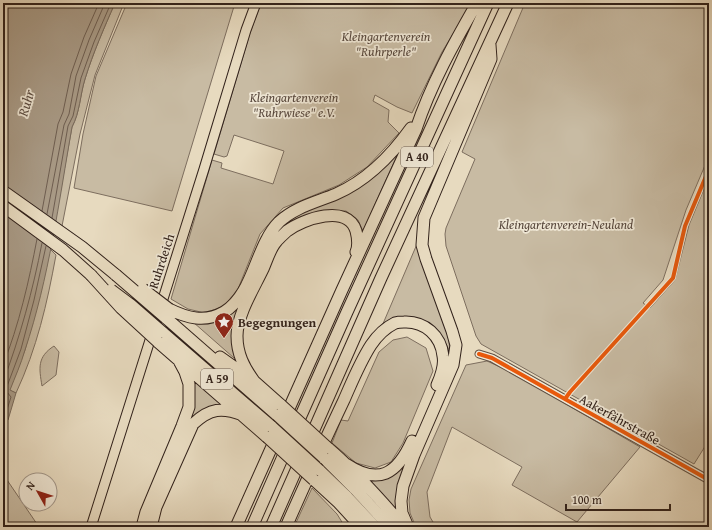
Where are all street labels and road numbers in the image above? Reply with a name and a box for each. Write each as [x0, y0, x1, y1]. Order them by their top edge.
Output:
road number: A 40 [401, 147, 433, 167]
street label: Ruhrdeich [144, 231, 179, 291]
road number: A 59 [201, 369, 233, 389]
street label: Aakerfährstraße [576, 389, 664, 449]

